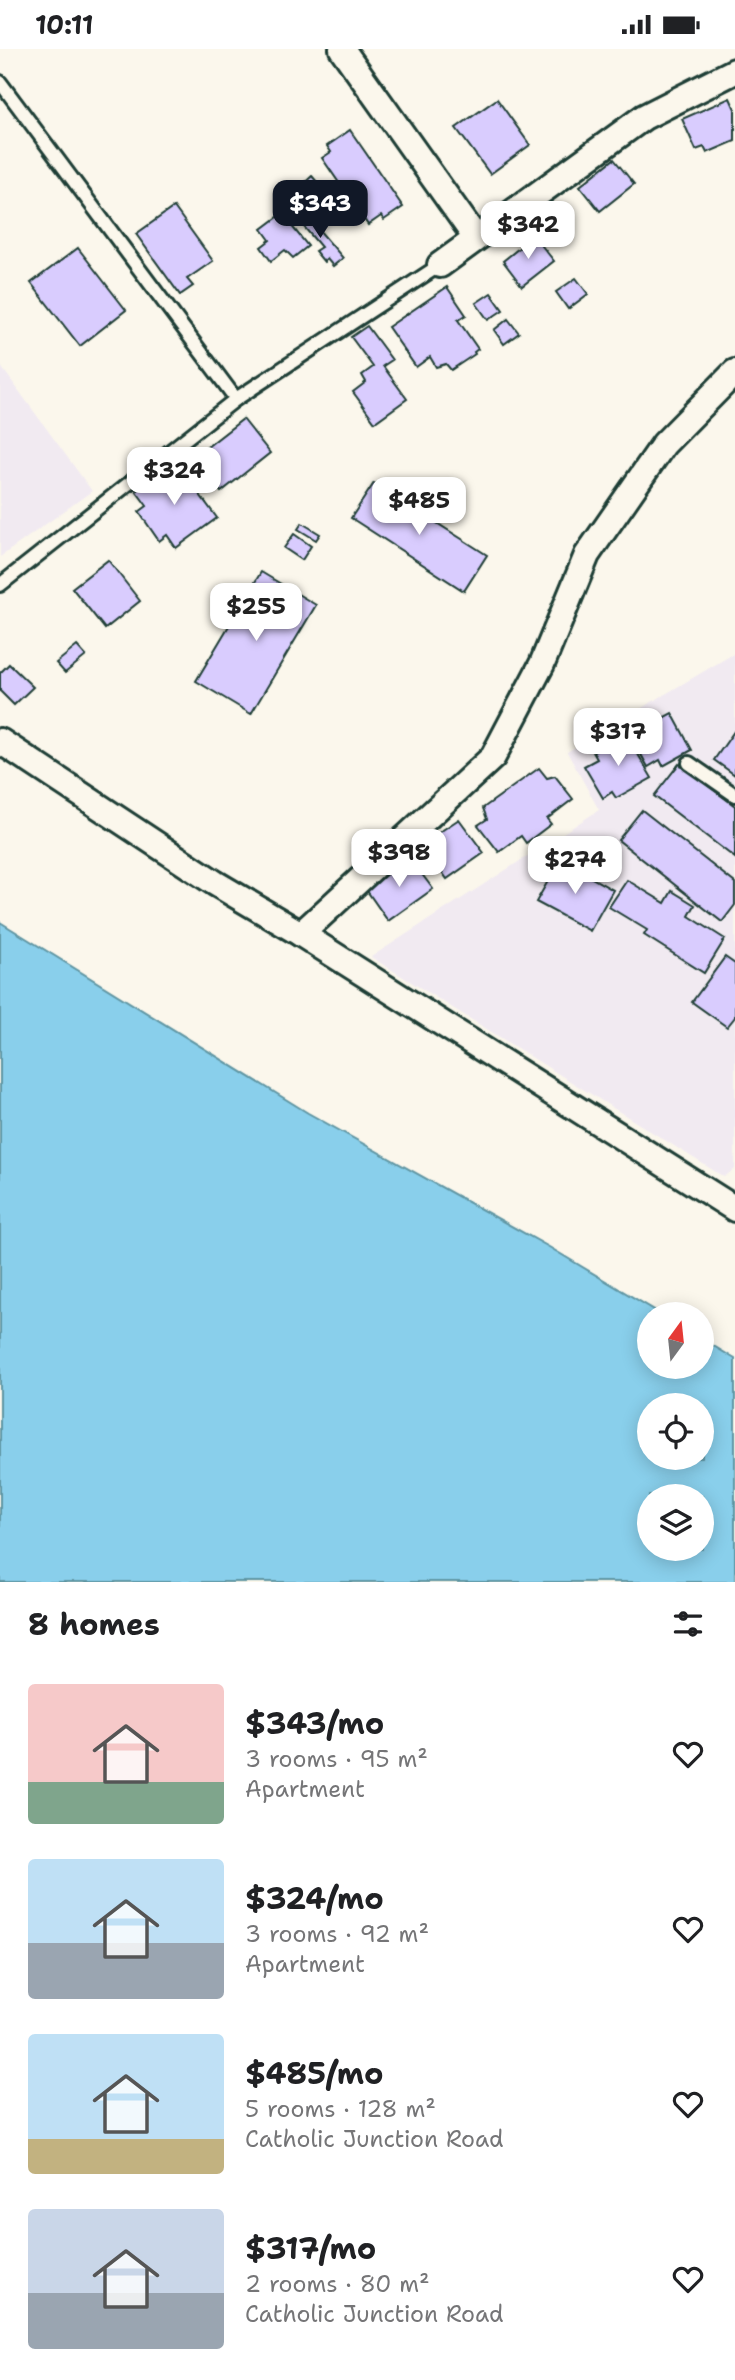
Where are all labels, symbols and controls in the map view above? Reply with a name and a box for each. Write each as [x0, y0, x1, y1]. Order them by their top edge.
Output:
text: 10:11 [35, 7, 94, 42]
pin: $343 [279, 181, 361, 240]
text: $343 [289, 188, 351, 218]
pin: $342 [487, 201, 569, 261]
text: $342 [497, 209, 559, 239]
pin: $324 [133, 447, 215, 507]
text: $324 [143, 455, 205, 485]
pin: $485 [378, 477, 460, 537]
text: $485 [388, 485, 450, 515]
pin: $255 [215, 583, 297, 643]
text: $255 [226, 591, 286, 621]
pin: $317 [577, 709, 659, 768]
text: $317 [590, 716, 647, 746]
pin: $398 [358, 829, 440, 889]
text: $398 [367, 837, 431, 867]
pin: $274 [534, 837, 616, 896]
text: $274 [544, 844, 606, 874]
north arrow [637, 1302, 714, 1379]
map controls [637, 1302, 714, 1561]
button: locate [637, 1393, 714, 1470]
button: layers [637, 1484, 714, 1561]
text: 8 homes [28, 1604, 160, 1645]
icon: filters [669, 1605, 707, 1643]
text: $343/mo [245, 1703, 384, 1744]
icon: home [84, 1712, 168, 1796]
icon: heart [669, 1735, 707, 1773]
text: 3 rooms · 95 m² [245, 1744, 428, 1774]
text: Apartment [245, 1774, 365, 1804]
text: $324/mo [245, 1878, 384, 1919]
icon: home [84, 1887, 168, 1971]
icon: heart [669, 1910, 707, 1948]
text: 3 rooms · 92 m² [245, 1919, 429, 1949]
text: Apartment [245, 1949, 365, 1979]
text: $485/mo [245, 2053, 384, 2094]
icon: home [84, 2062, 168, 2146]
icon: heart [669, 2085, 707, 2123]
text: 5 rooms · 128 m² [245, 2094, 436, 2124]
text: Catholic Junction Road [245, 2124, 504, 2154]
text: $317/mo [245, 2228, 376, 2269]
icon: home [84, 2237, 168, 2321]
icon: heart [669, 2260, 707, 2298]
text: 2 rooms · 80 m² [245, 2269, 430, 2299]
text: Catholic Junction Road [245, 2299, 504, 2329]

